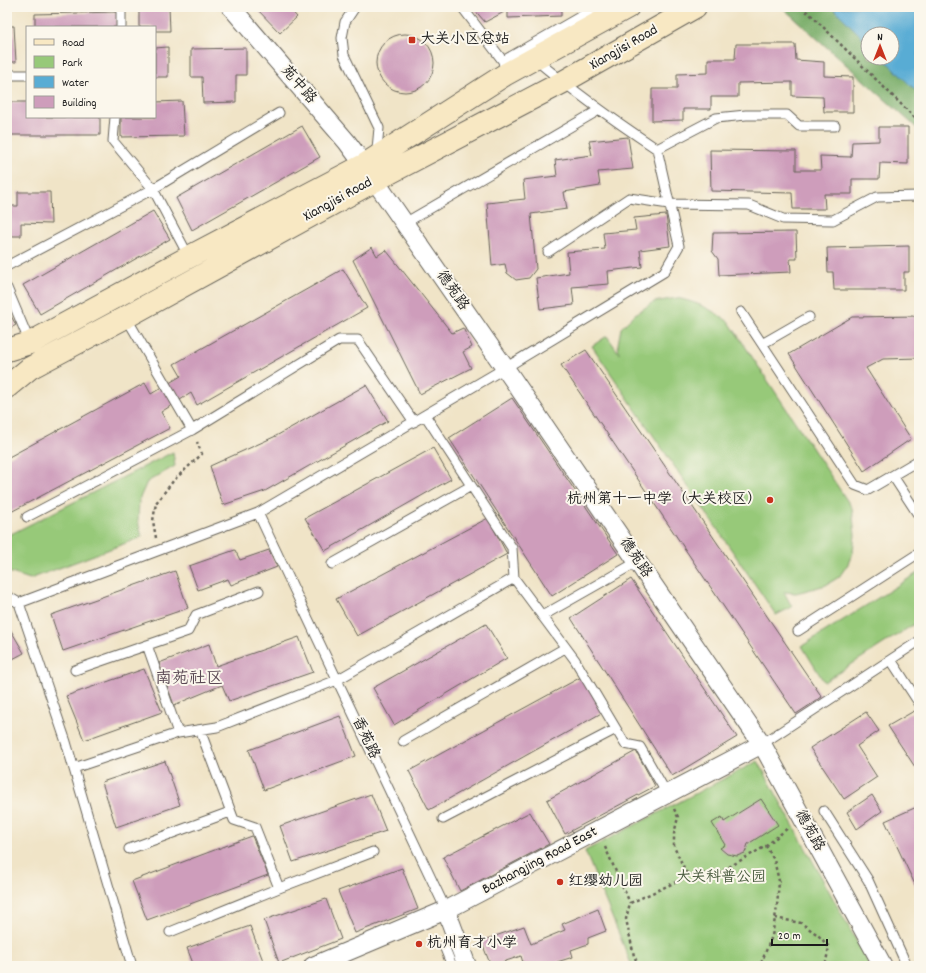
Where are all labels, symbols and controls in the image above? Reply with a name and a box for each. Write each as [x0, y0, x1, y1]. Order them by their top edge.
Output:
street label: Xiangjisi Road [586, 20, 662, 76]
legend [26, 26, 156, 118]
north arrow [860, 26, 900, 66]
place label: 大关小区总站 [420, 29, 510, 51]
text: N [877, 30, 883, 46]
text: Road [62, 35, 84, 52]
marker: 大关小区总站 [407, 35, 417, 45]
text: Park [62, 55, 83, 72]
street label: 苑中路 [275, 61, 321, 109]
text: Water [62, 75, 89, 92]
text: Building [62, 95, 97, 112]
street label: Xiangjisi Road [300, 172, 376, 228]
street label: 德苑路 [430, 266, 474, 316]
place label: 杭州第十一中学（大关校区） [567, 489, 762, 511]
marker: 杭州第十一中学（大关校区） [765, 495, 775, 505]
street label: 德苑路 [613, 533, 657, 583]
district label: 南苑社区 [155, 668, 223, 692]
street label: 香苑路 [346, 713, 384, 763]
street label: 德苑路 [788, 806, 830, 856]
street label: Bazhangjing Road East [478, 821, 602, 901]
park label: 大关科普公园 [676, 867, 766, 889]
place label: 红缨幼儿园 [568, 871, 643, 893]
marker: 红缨幼儿园 [555, 877, 565, 887]
scale bar [772, 921, 827, 947]
text: 20 m [778, 928, 801, 945]
place label: 杭州育才小学 [427, 933, 517, 955]
marker: 杭州育才小学 [414, 939, 424, 949]

